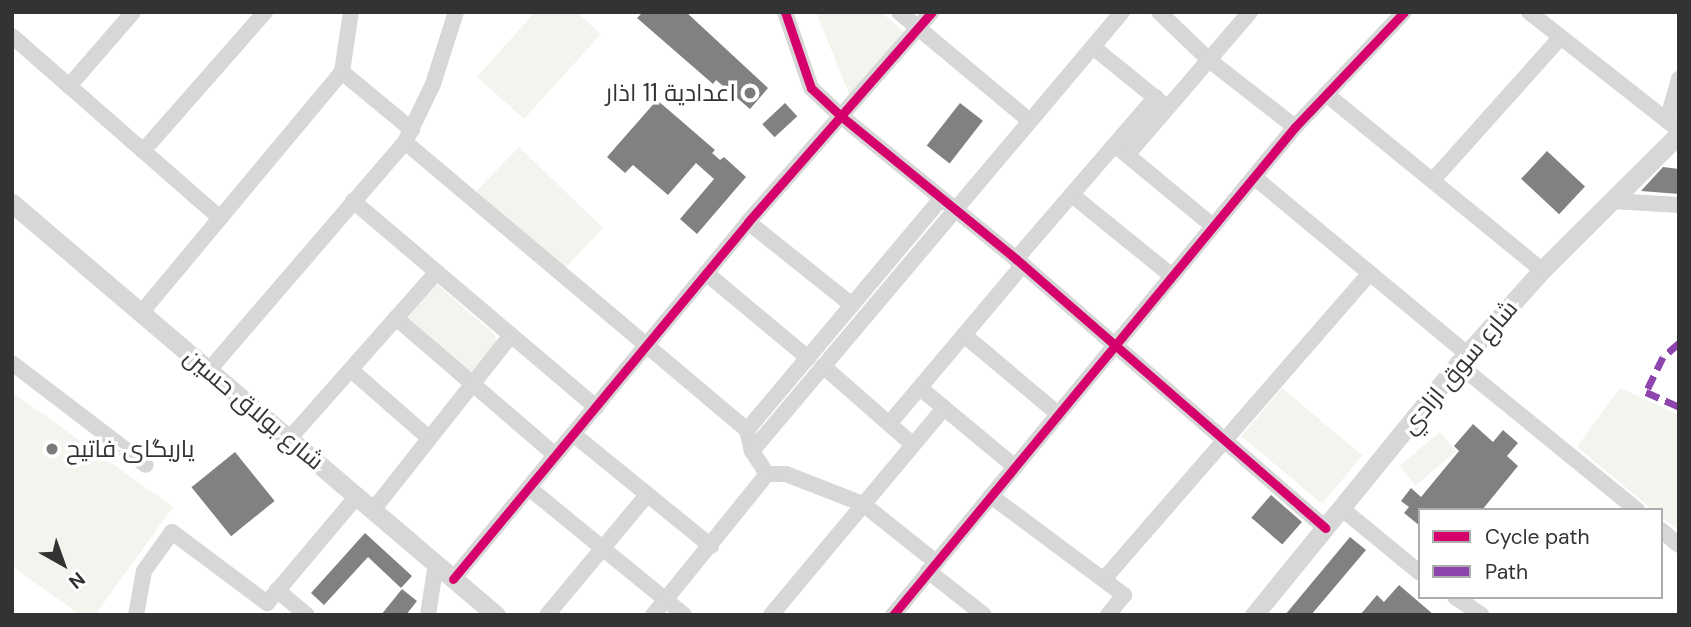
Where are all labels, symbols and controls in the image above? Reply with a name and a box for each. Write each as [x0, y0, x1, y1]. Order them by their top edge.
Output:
place label: اعدادية 11 اذار [606, 79, 736, 107]
marker: اعدادية 11 اذار [742, 85, 758, 101]
street label: شارع سوق ازادي [1395, 294, 1523, 440]
street label: شارع بولاق حسين [178, 342, 330, 476]
place label: یاریگای فاتیح [66, 435, 194, 463]
marker: یاریگای فاتیح [44, 441, 60, 457]
legend [1418, 508, 1663, 599]
text: Cycle path [1485, 523, 1590, 551]
north arrow [28, 529, 98, 599]
text: Path [1485, 558, 1528, 586]
text: N [63, 566, 90, 594]

